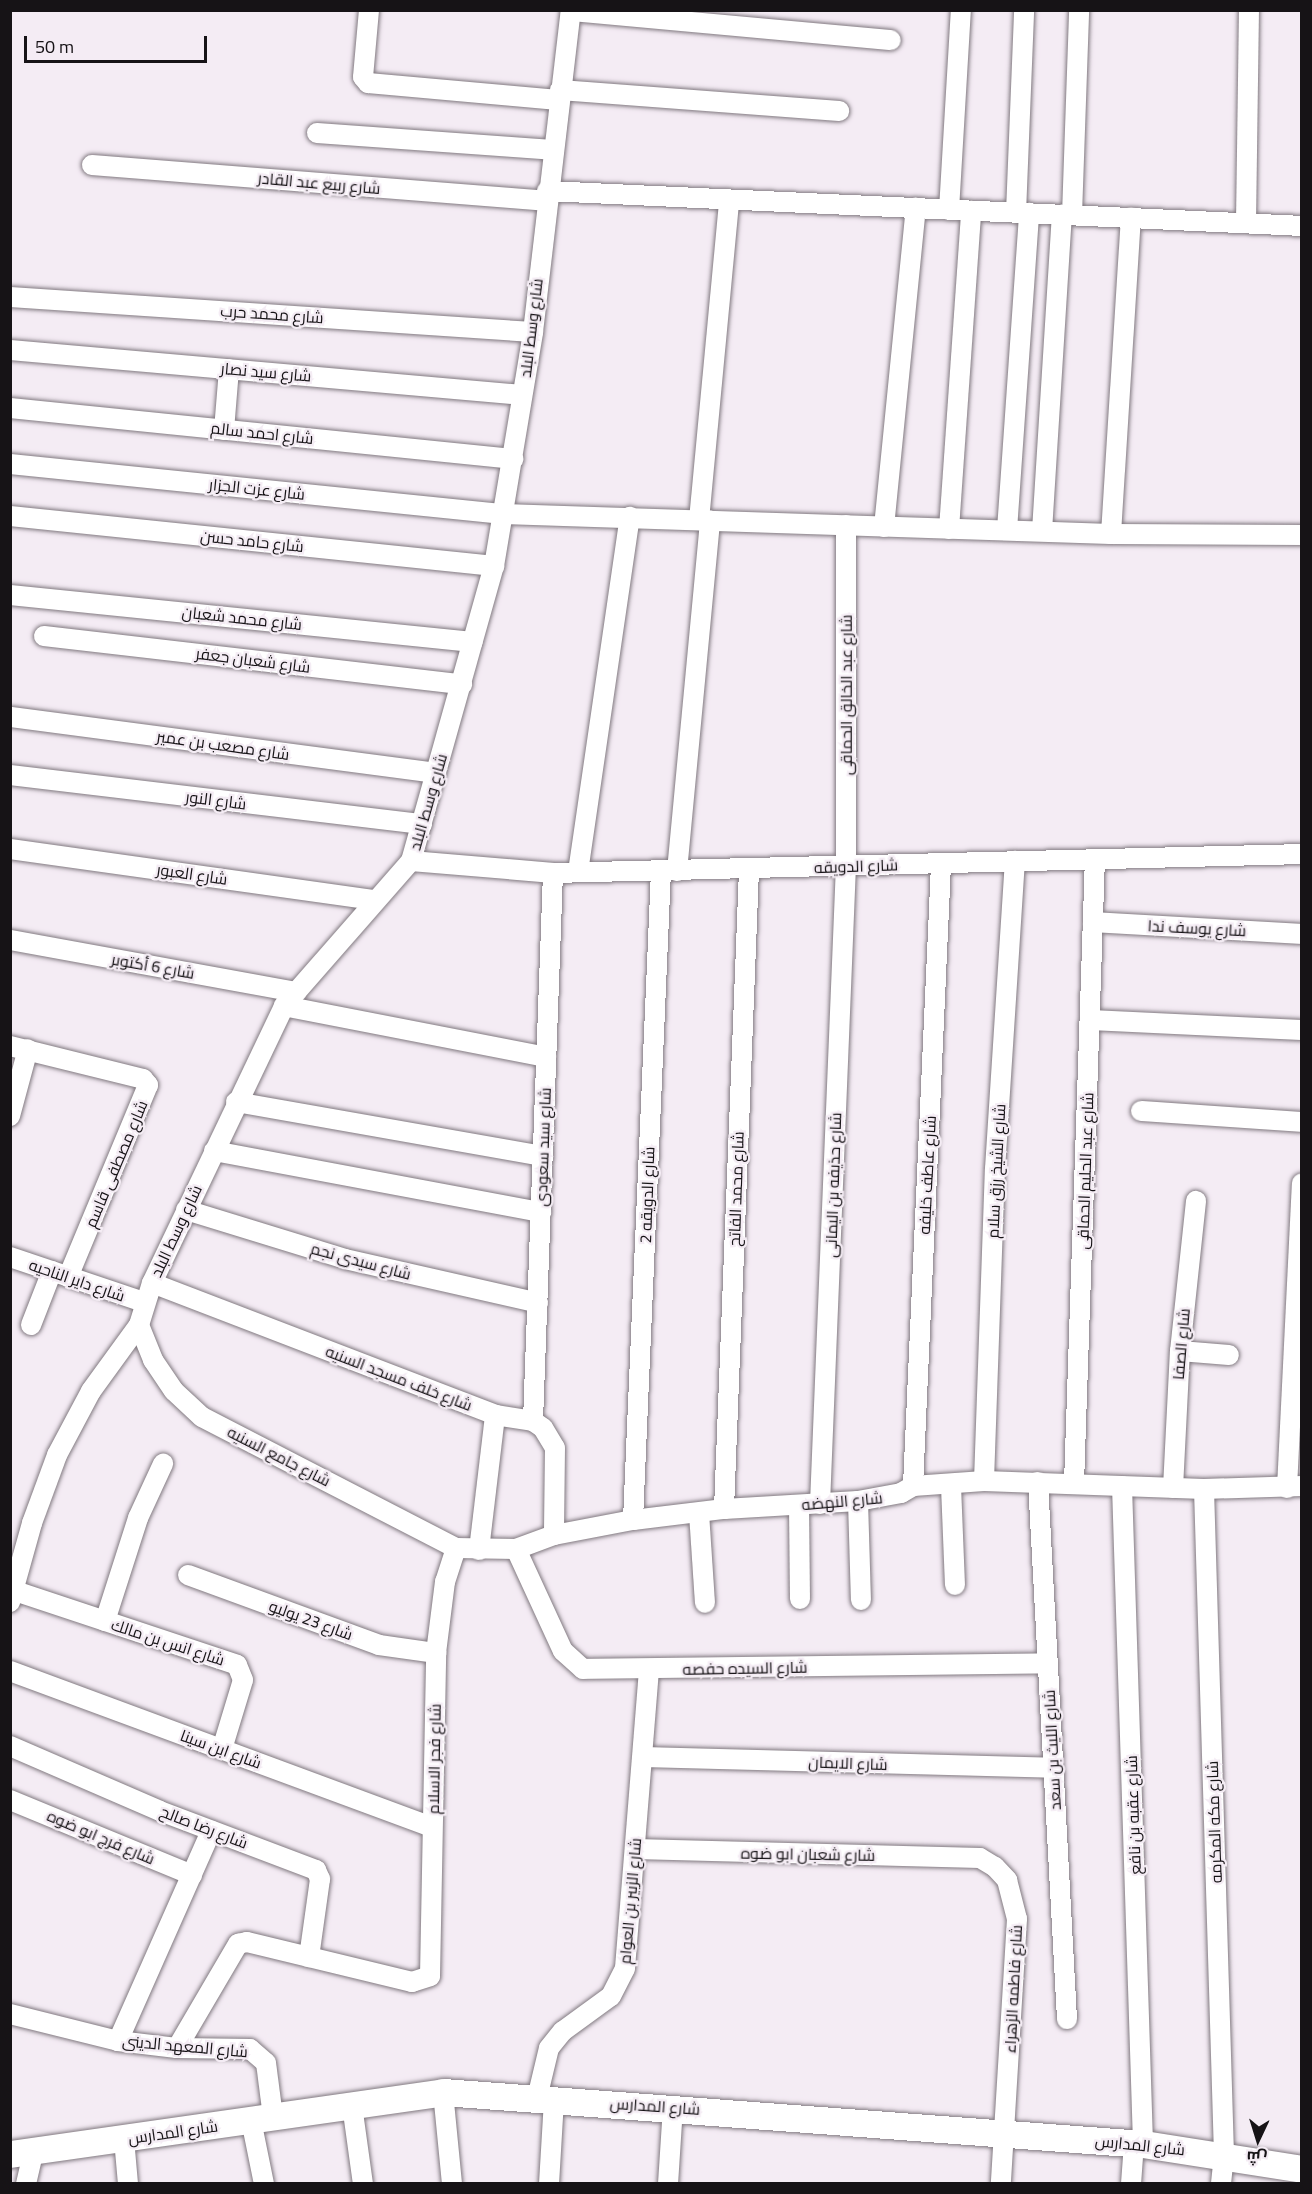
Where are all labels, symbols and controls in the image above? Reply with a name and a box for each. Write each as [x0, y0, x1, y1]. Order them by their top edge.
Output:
scale bar [27, 24, 210, 62]
text: 50 m [35, 30, 74, 63]
street label: شارع ربيع عبد القادر [257, 168, 381, 198]
street label: شارع وسط البلد [515, 277, 547, 379]
street label: شارع محمد حرب [220, 301, 324, 327]
street label: شارع سيد نصار [220, 358, 312, 386]
street label: شارع احمد سالم [210, 418, 314, 448]
street label: شارع عزت الجزار [208, 474, 306, 504]
street label: شارع حامد حسن [199, 526, 305, 556]
street label: شارع محمد شعبان [181, 602, 303, 634]
street label: شارع عبد الخالق الحماقى [836, 615, 856, 775]
street label: شارع شعبان جعفر [194, 643, 312, 677]
street label: شارع مصعب بن عمير [155, 726, 291, 764]
street label: شارع وسط البلد [405, 751, 451, 853]
street label: شارع النور [184, 787, 248, 813]
street label: شارع الدويقه [814, 855, 898, 877]
street label: شارع العبور [155, 860, 229, 888]
street label: شارع يوسف ندا [1147, 916, 1247, 940]
street label: شارع 6 أكتوبر [110, 949, 196, 983]
street label: شارع سيد سعودى [531, 1087, 555, 1207]
street label: شارع عبد الحليم الحماقى [1073, 1092, 1097, 1250]
street label: شارع مصطفى قاسم [80, 1097, 152, 1231]
street label: شارع الشيخ رزق سلام [983, 1103, 1009, 1239]
street label: شارع حذيفه بن اليمانى [821, 1112, 845, 1258]
street label: شارع عاطف خليفه [914, 1115, 940, 1235]
street label: شارع محمد الفاتح [724, 1131, 748, 1247]
street label: شارع الدويقه 2 [636, 1146, 658, 1244]
street label: شارع وسط البلد [146, 1182, 206, 1280]
street label: شارع سيدى نجم [309, 1238, 413, 1284]
street label: شارع داير الناحيه [27, 1255, 127, 1305]
street label: شارع الصفا [1168, 1307, 1194, 1381]
street label: شارع خلف مسجد السنيه [323, 1341, 475, 1415]
street label: شارع جامع السنيه [224, 1422, 334, 1490]
street label: شارع النهضه [801, 1488, 883, 1514]
street label: شارع 23 يوليو [266, 1596, 356, 1644]
street label: شارع انس بن مالك [109, 1615, 227, 1669]
street label: شارع السيده حفصه [682, 1657, 808, 1679]
street label: شارع الليث بن سعد [1039, 1689, 1065, 1811]
street label: شارع فجر الاسلام [423, 1703, 445, 1815]
street label: شارع ابن سينا [178, 1725, 264, 1773]
street label: شارع الايمان [808, 1752, 888, 1774]
street label: شارع عقبه بن نافع [1121, 1755, 1145, 1875]
street label: شارع مكه المكرمه [1202, 1760, 1226, 1884]
street label: شارع رضا صالح [157, 1801, 251, 1853]
street label: شارع فرج ابو ضوه [44, 1806, 158, 1868]
street label: شارع الزبير بن العوام [615, 1837, 645, 1965]
street label: شارع شعبان ابو ضوه [741, 1843, 875, 1865]
street label: شارع فاطمه الزهراء [1000, 1924, 1026, 2054]
street label: شارع المعهد الدينى [121, 2031, 249, 2061]
street label: شارع المدارس [609, 2093, 701, 2119]
north arrow [1228, 2110, 1288, 2170]
street label: شارع المدارس [127, 2116, 219, 2148]
street label: شارع المدارس [1094, 2131, 1186, 2159]
text: ش [1245, 2142, 1268, 2174]

